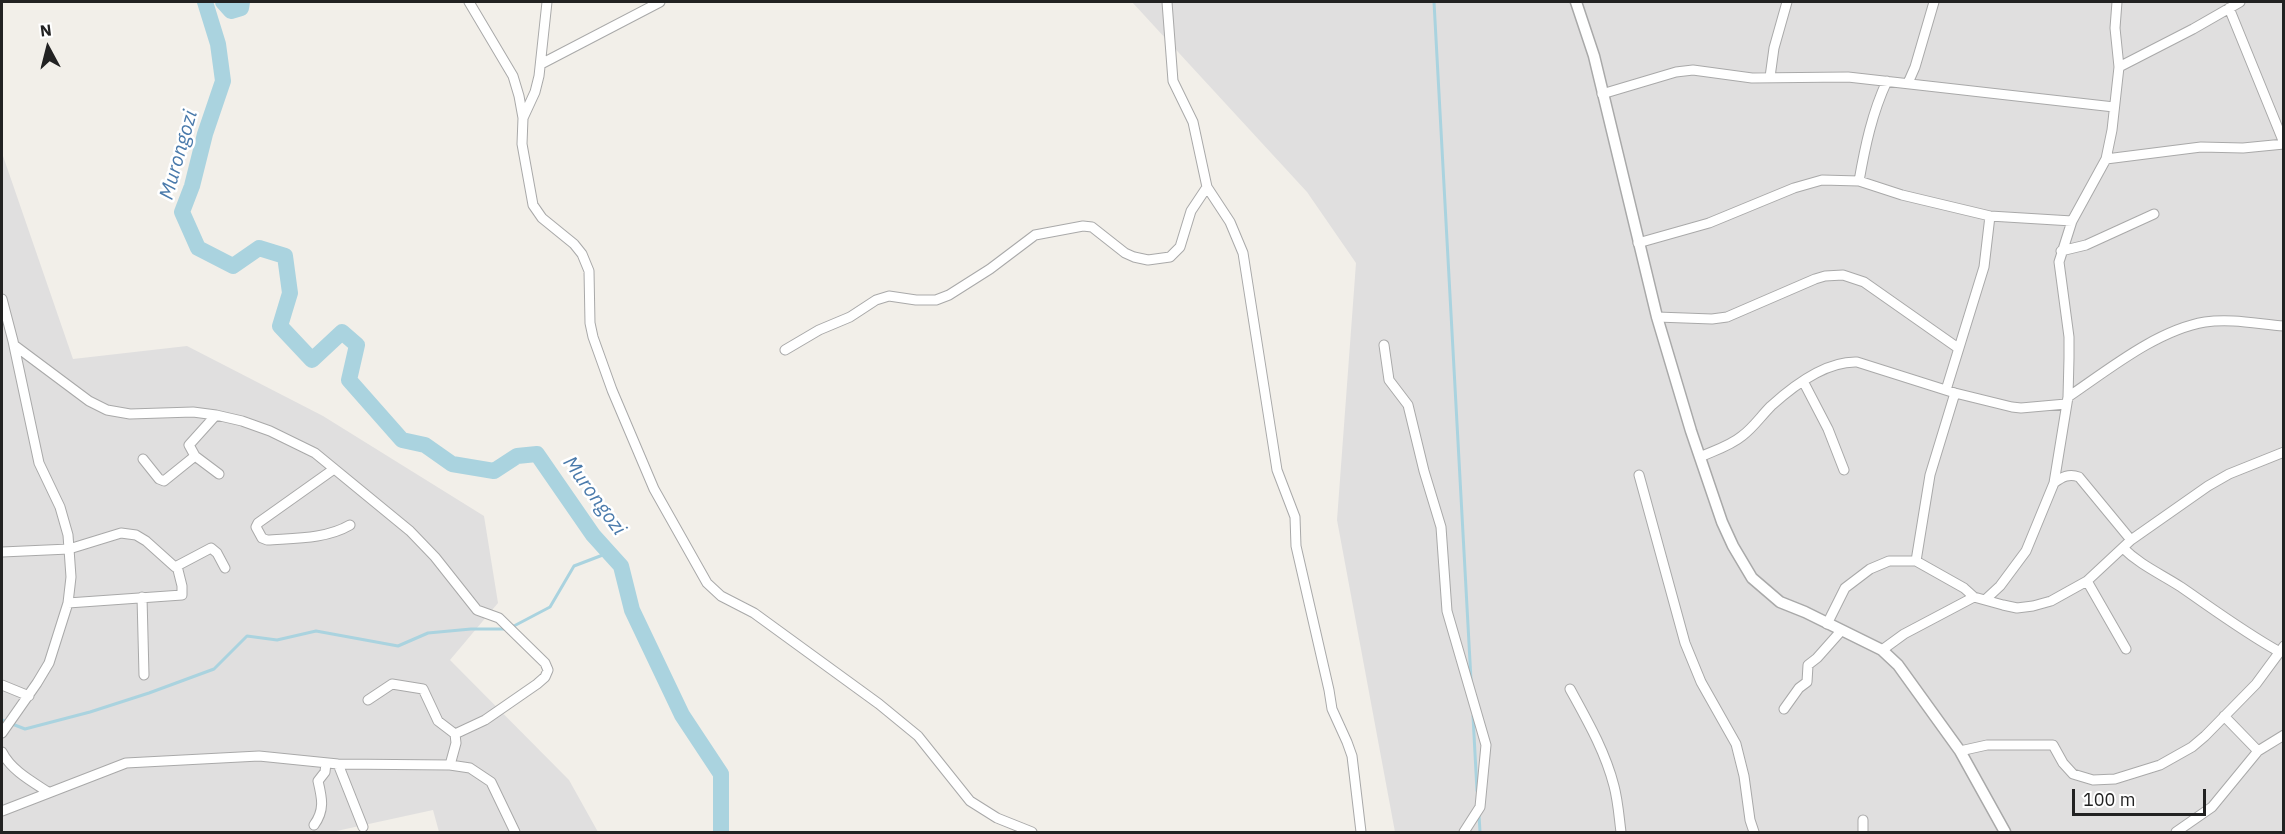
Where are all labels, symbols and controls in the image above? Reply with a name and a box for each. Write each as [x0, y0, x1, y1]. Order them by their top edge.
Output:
north arrow [18, 18, 78, 78]
text: N [39, 20, 53, 41]
water label: Murongozi [155, 108, 203, 202]
water label: Murongozi [557, 452, 631, 540]
scale bar [2075, 777, 2208, 815]
text: 100 m [2083, 788, 2135, 811]

